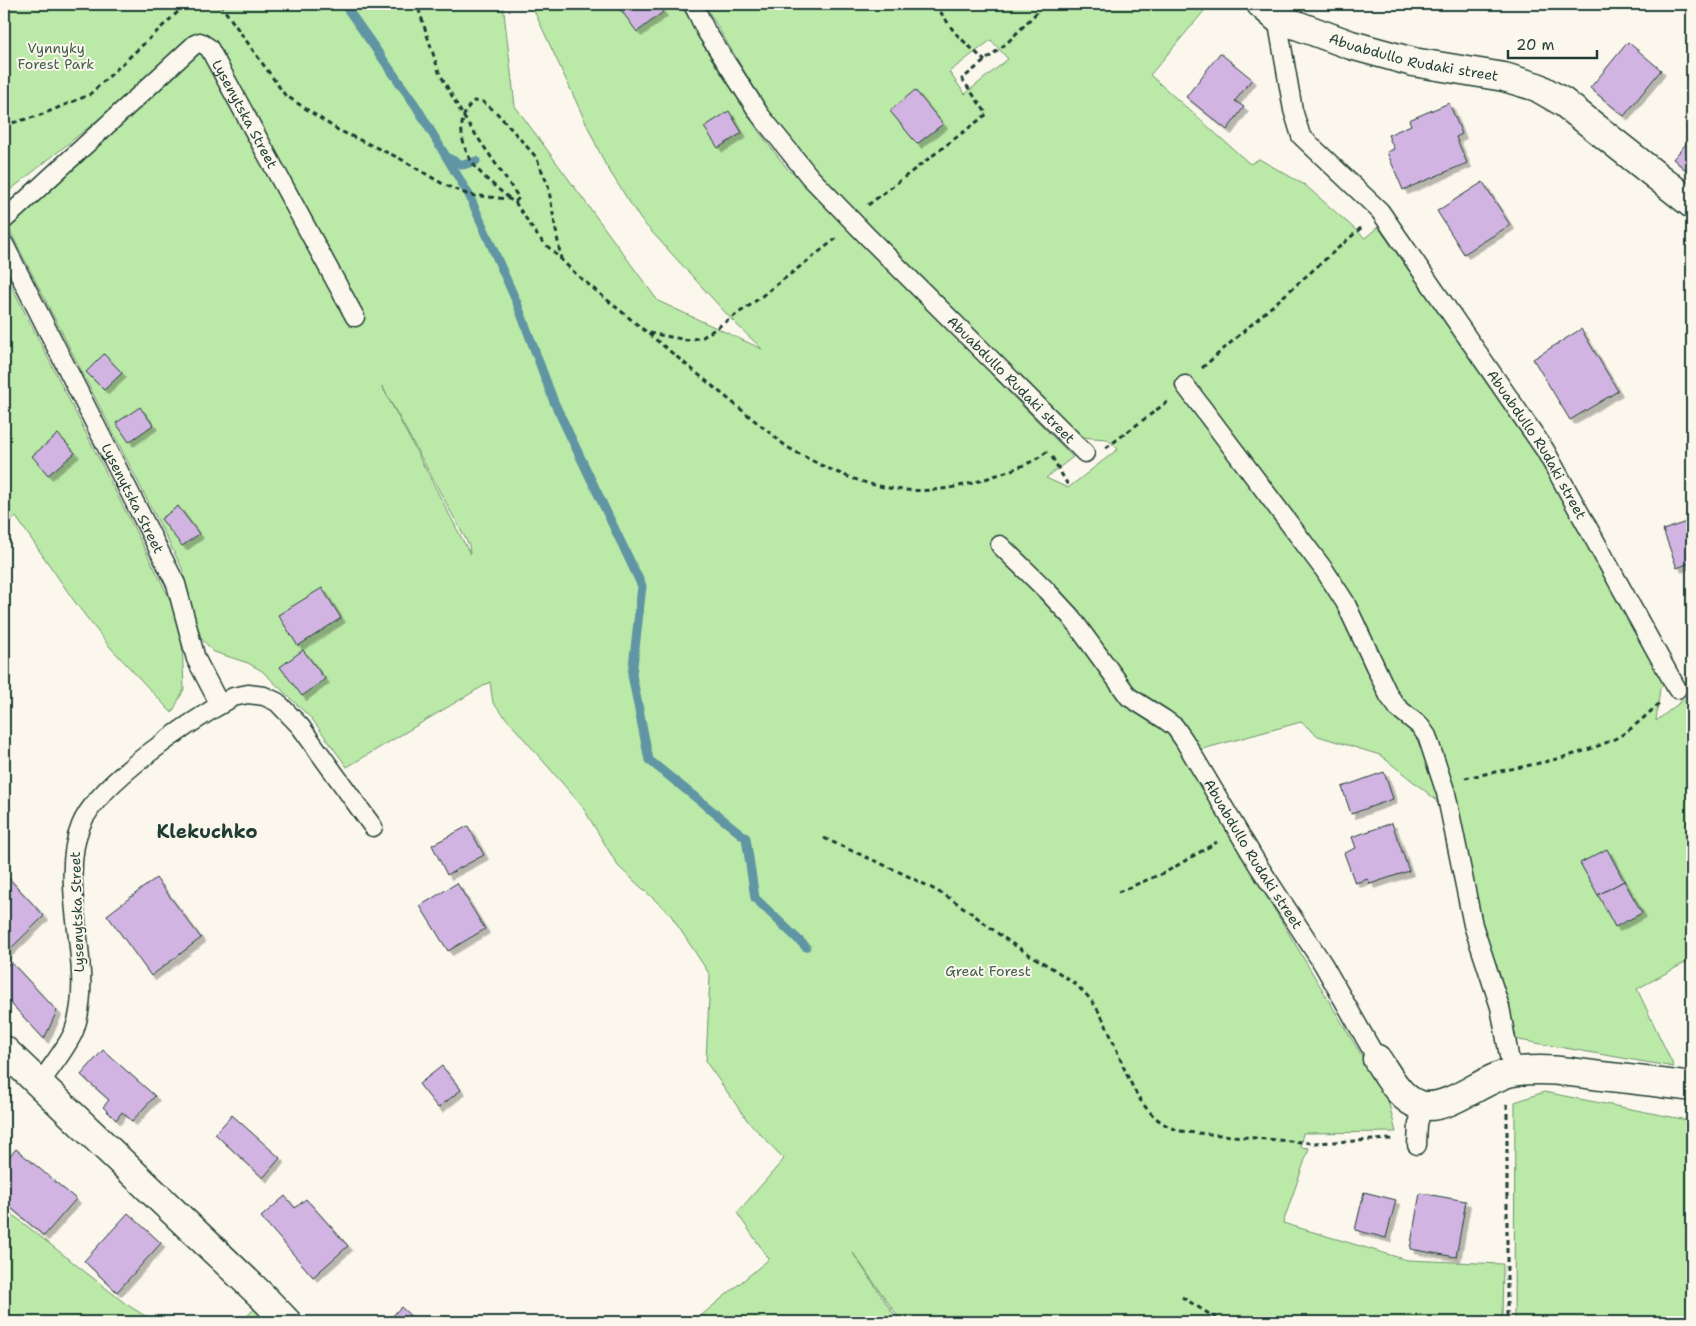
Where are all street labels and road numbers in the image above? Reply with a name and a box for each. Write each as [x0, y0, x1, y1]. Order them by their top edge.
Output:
street label: Abuabdullo Rudaki street [1327, 29, 1500, 85]
street label: Lysenytska Street [208, 57, 282, 171]
street label: Abuabdullo Rudaki street [943, 312, 1079, 447]
street label: Abuabdullo Rudaki street [1483, 366, 1590, 522]
street label: Lysenytska Street [97, 440, 168, 556]
street label: Abuabdullo Rudaki street [1200, 776, 1307, 932]
street label: Lysenytska Street [66, 851, 88, 973]

